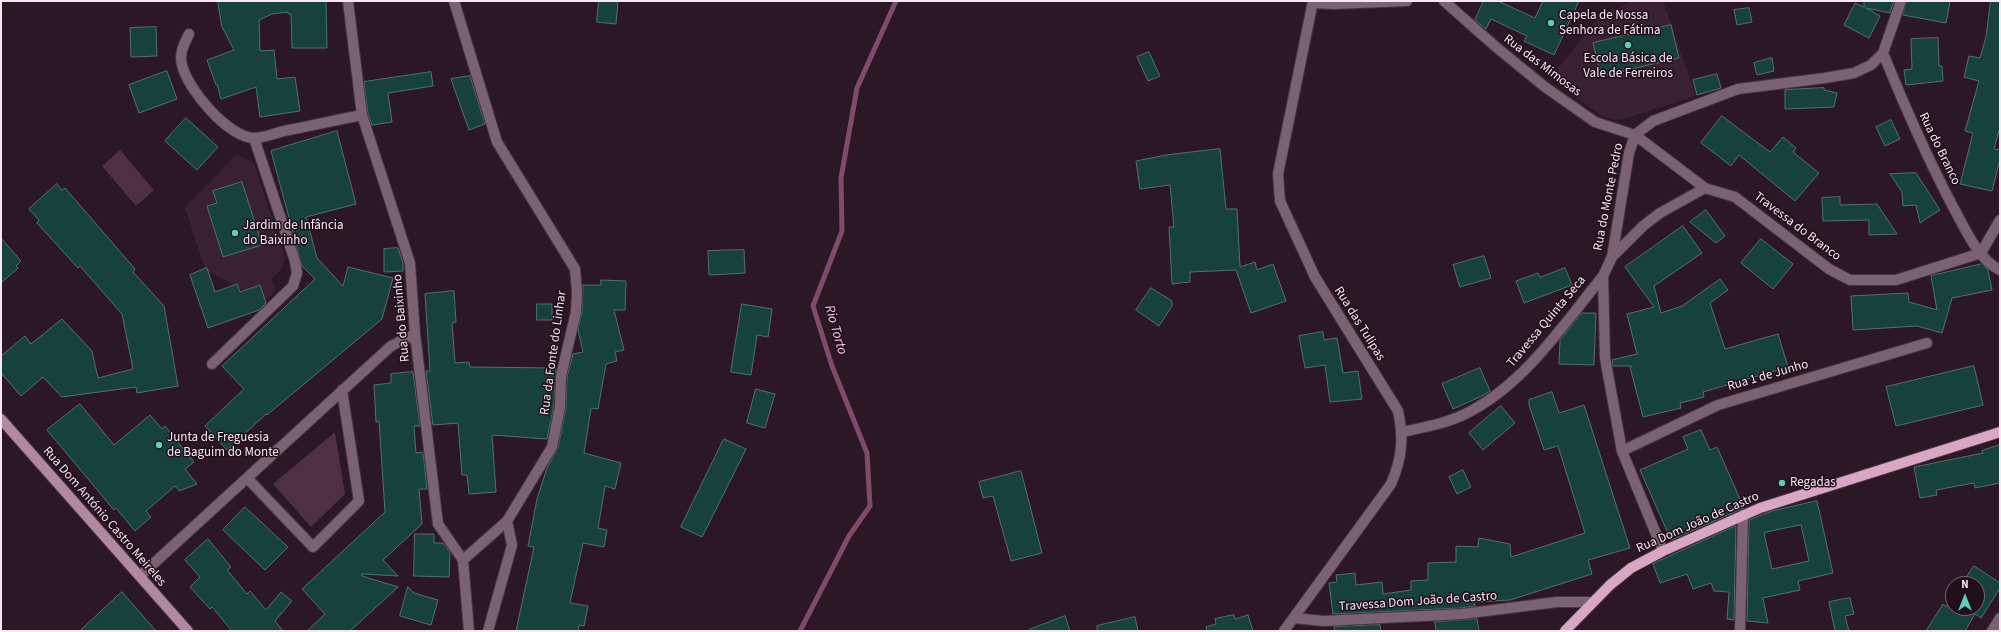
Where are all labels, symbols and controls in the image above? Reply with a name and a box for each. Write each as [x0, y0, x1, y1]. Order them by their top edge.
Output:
place label: Capela de Nossa Senhora de Fátima [1559, 8, 1661, 39]
marker: Capela de Nossa Senhora de Fátima [1546, 18, 1556, 28]
street label: Rua das Mimosas [1500, 32, 1584, 100]
marker: Escola Básica de Vale de Ferreiros [1623, 40, 1633, 50]
place label: Escola Básica de Vale de Ferreiros [1583, 51, 1673, 82]
street label: Rua do Branco [1915, 110, 1963, 188]
street label: Rua do Monte Pedro [1591, 142, 1627, 252]
street label: Travessa do Branco [1750, 189, 1844, 265]
place label: Jardim de Infância do Baixinho [243, 218, 344, 249]
marker: Jardim de Infância do Baixinho [230, 228, 240, 238]
street label: Rua do Baixinho [390, 273, 414, 363]
street label: Travessa Quinta Seca [1504, 273, 1590, 371]
street label: Rua das Tulipas [1330, 284, 1388, 364]
street label: Rua da Fonte do Linhar [538, 290, 570, 416]
water label: Rio Torto [820, 303, 850, 357]
street label: Rua 1 de Junho [1726, 357, 1810, 395]
place label: Junta de Freguesia de Baguim do Monte [167, 430, 279, 461]
marker: Junta de Freguesia de Baguim do Monte [154, 440, 164, 450]
street label: Rua Dom António Castro Meireles [39, 444, 169, 590]
place label: Regadas [1790, 475, 1836, 491]
marker: Regadas [1777, 478, 1787, 488]
street label: Rua Dom João de Castro [1634, 489, 1762, 557]
north arrow [1945, 576, 1985, 616]
text: N [1961, 577, 1969, 592]
street label: Travessa Dom João de Castro [1338, 589, 1498, 615]

